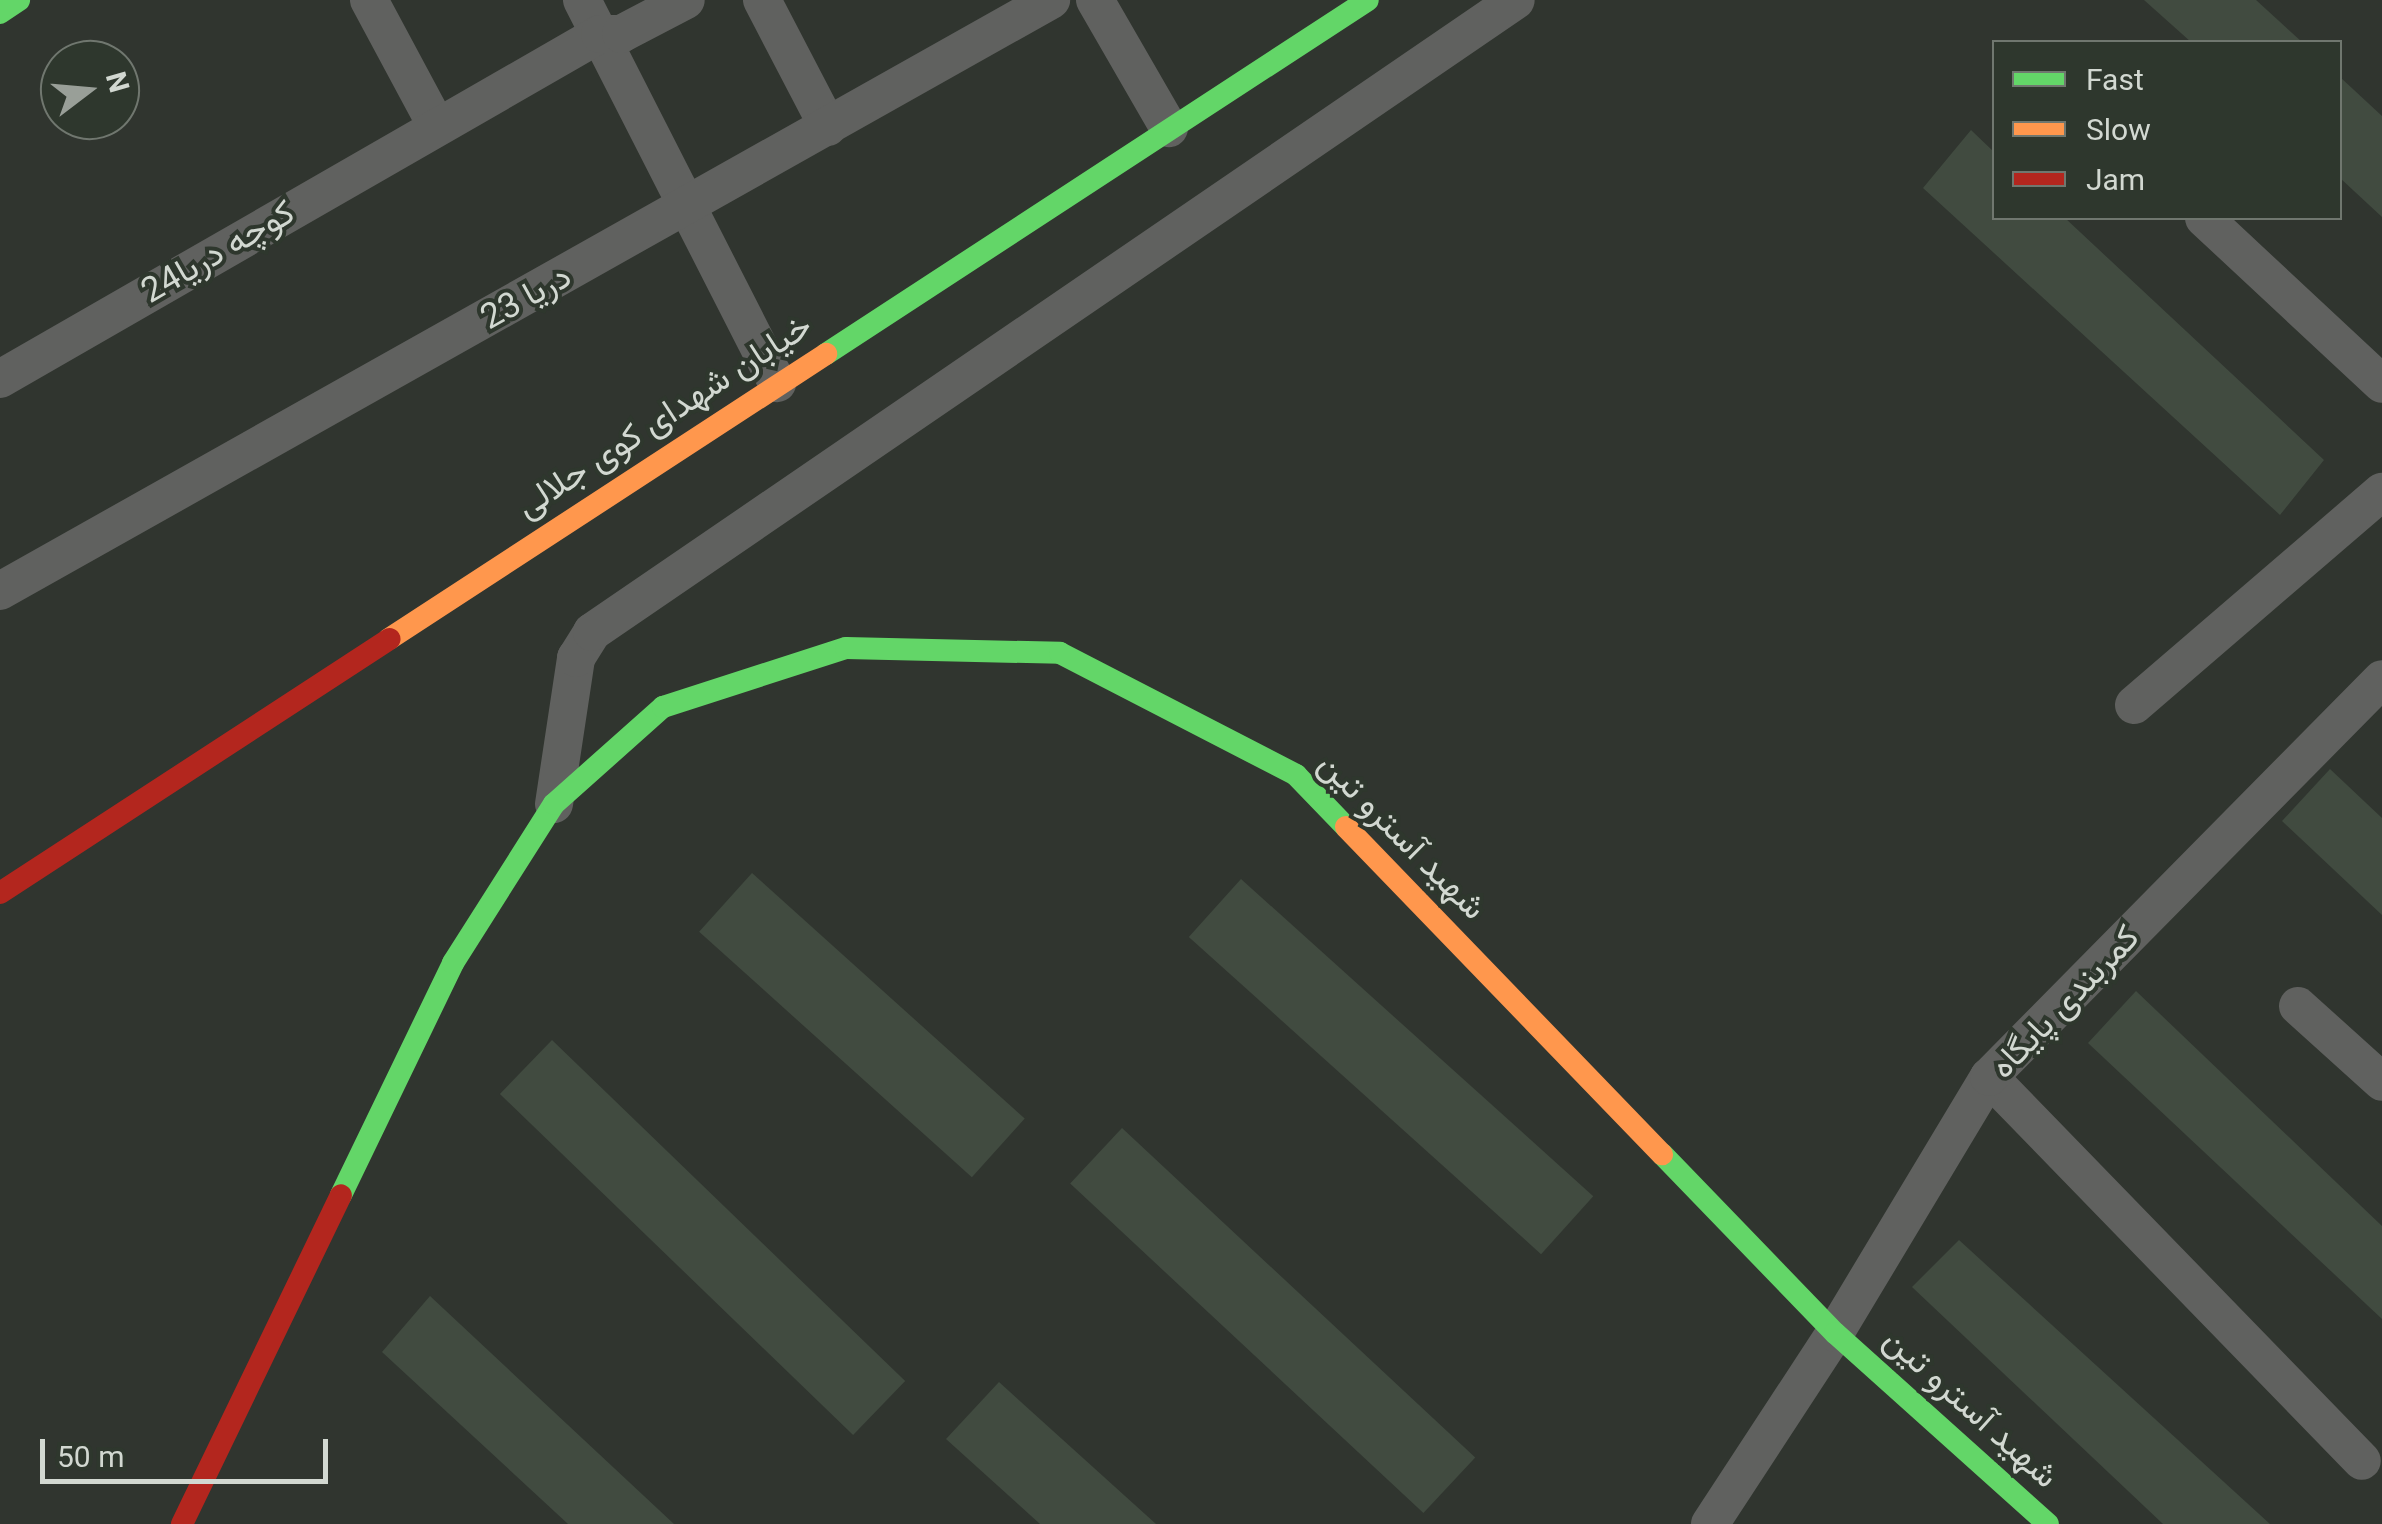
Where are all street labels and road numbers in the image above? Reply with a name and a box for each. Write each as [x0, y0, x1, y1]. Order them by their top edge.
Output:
street label: کوچه دریا24 [134, 191, 302, 313]
street label: دریا 23 [473, 255, 579, 339]
street label: خیابان شهدای کوی جلالی [508, 305, 820, 527]
street label: شهید آسترو تین [1309, 743, 1495, 929]
street label: کمربندی پایگاه [1982, 917, 2148, 1087]
street label: شهید آسترو تین [1875, 1319, 2067, 1497]

